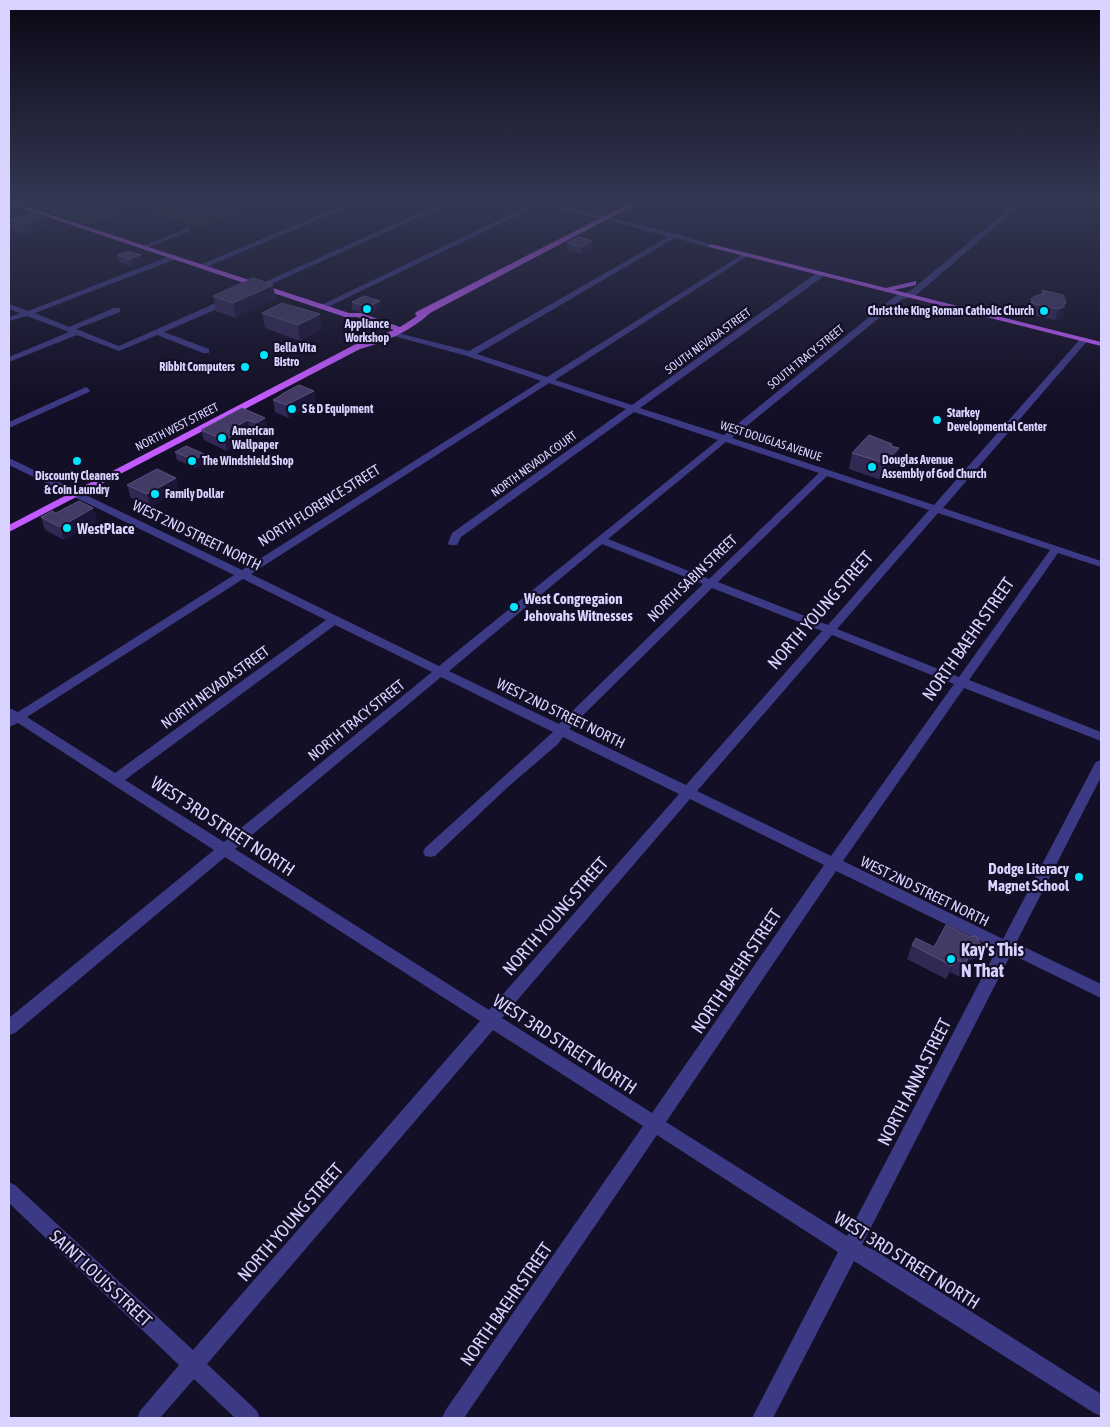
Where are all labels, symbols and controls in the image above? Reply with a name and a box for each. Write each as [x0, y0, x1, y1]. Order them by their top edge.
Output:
marker: Appliance Workshop [361, 303, 373, 315]
place label: Christ the King Roman Catholic Church [867, 304, 1034, 318]
street label: SOUTH NEVADA STREET [662, 305, 754, 377]
marker: Christ the King Roman Catholic Church [1038, 305, 1050, 317]
place label: Appliance Workshop [344, 317, 390, 345]
street label: SOUTH TRACY STREET [765, 321, 848, 392]
place label: Bella Vita Bistro [274, 341, 317, 369]
marker: Bella Vita Bistro [258, 349, 270, 361]
place label: Ribbit Computers [159, 360, 236, 374]
marker: Ribbit Computers [239, 361, 251, 373]
street label: NORTH WEST STREET [133, 400, 222, 454]
place label: S & D Equipment [302, 402, 374, 416]
marker: S & D Equipment [286, 403, 298, 415]
place label: Starkey Developmental Center [947, 406, 1047, 434]
marker: Starkey Developmental Center [931, 414, 943, 426]
street label: WEST DOUGLAS AVENUE [718, 418, 824, 464]
place label: American Wallpaper [231, 424, 279, 452]
street label: NORTH NEVADA COURT [488, 428, 580, 500]
marker: American Wallpaper [216, 432, 228, 444]
place label: Douglas Avenue Assembly of God Church [881, 453, 987, 481]
place label: The Windshield Shop [202, 454, 294, 468]
marker: Discounty Cleaners & Coin Laundry [71, 455, 83, 467]
marker: The Windshield Shop [186, 455, 198, 467]
street label: NORTH FLORENCE STREET [255, 460, 383, 549]
marker: Douglas Avenue Assembly of God Church [866, 461, 878, 473]
place label: Discounty Cleaners & Coin Laundry [35, 469, 120, 497]
place label: Family Dollar [165, 487, 225, 501]
marker: Family Dollar [149, 488, 161, 500]
street label: WEST 2ND STREET NORTH [130, 497, 264, 573]
place label: WestPlace [76, 520, 135, 537]
marker: WestPlace [61, 522, 73, 534]
street label: NORTH SABIN STREET [644, 531, 741, 625]
street label: NORTH YOUNG STREET [763, 546, 877, 673]
street label: NORTH BAEHR STREET [918, 573, 1018, 705]
place label: West Congregaion Jehovahs Witnesses [523, 590, 634, 624]
marker: West Congregaion Jehovahs Witnesses [508, 601, 520, 613]
street label: NORTH NEVADA STREET [158, 642, 273, 732]
street label: WEST 2ND STREET NORTH [494, 675, 628, 751]
street label: NORTH TRACY STREET [304, 676, 408, 764]
street label: WEST 3RD STREET NORTH [147, 772, 299, 880]
street label: NORTH YOUNG STREET [498, 852, 612, 979]
street label: WEST 2ND STREET NORTH [858, 853, 992, 929]
place label: Dodge Literacy Magnet School [988, 860, 1070, 894]
marker: Dodge Literacy Magnet School [1073, 871, 1085, 883]
street label: NORTH BAEHR STREET [687, 905, 785, 1037]
place label: Kay's This N That [961, 939, 1024, 981]
marker: Kay's This N That [945, 953, 957, 965]
street label: WEST 3RD STREET NORTH [489, 990, 641, 1098]
street label: NORTH ANNA STREET [873, 1015, 955, 1149]
street label: NORTH YOUNG STREET [233, 1158, 347, 1285]
street label: WEST 3RD STREET NORTH [830, 1207, 984, 1313]
street label: SAINT LOUIS STREET [46, 1225, 157, 1331]
street label: NORTH BAEHR STREET [456, 1238, 556, 1370]

